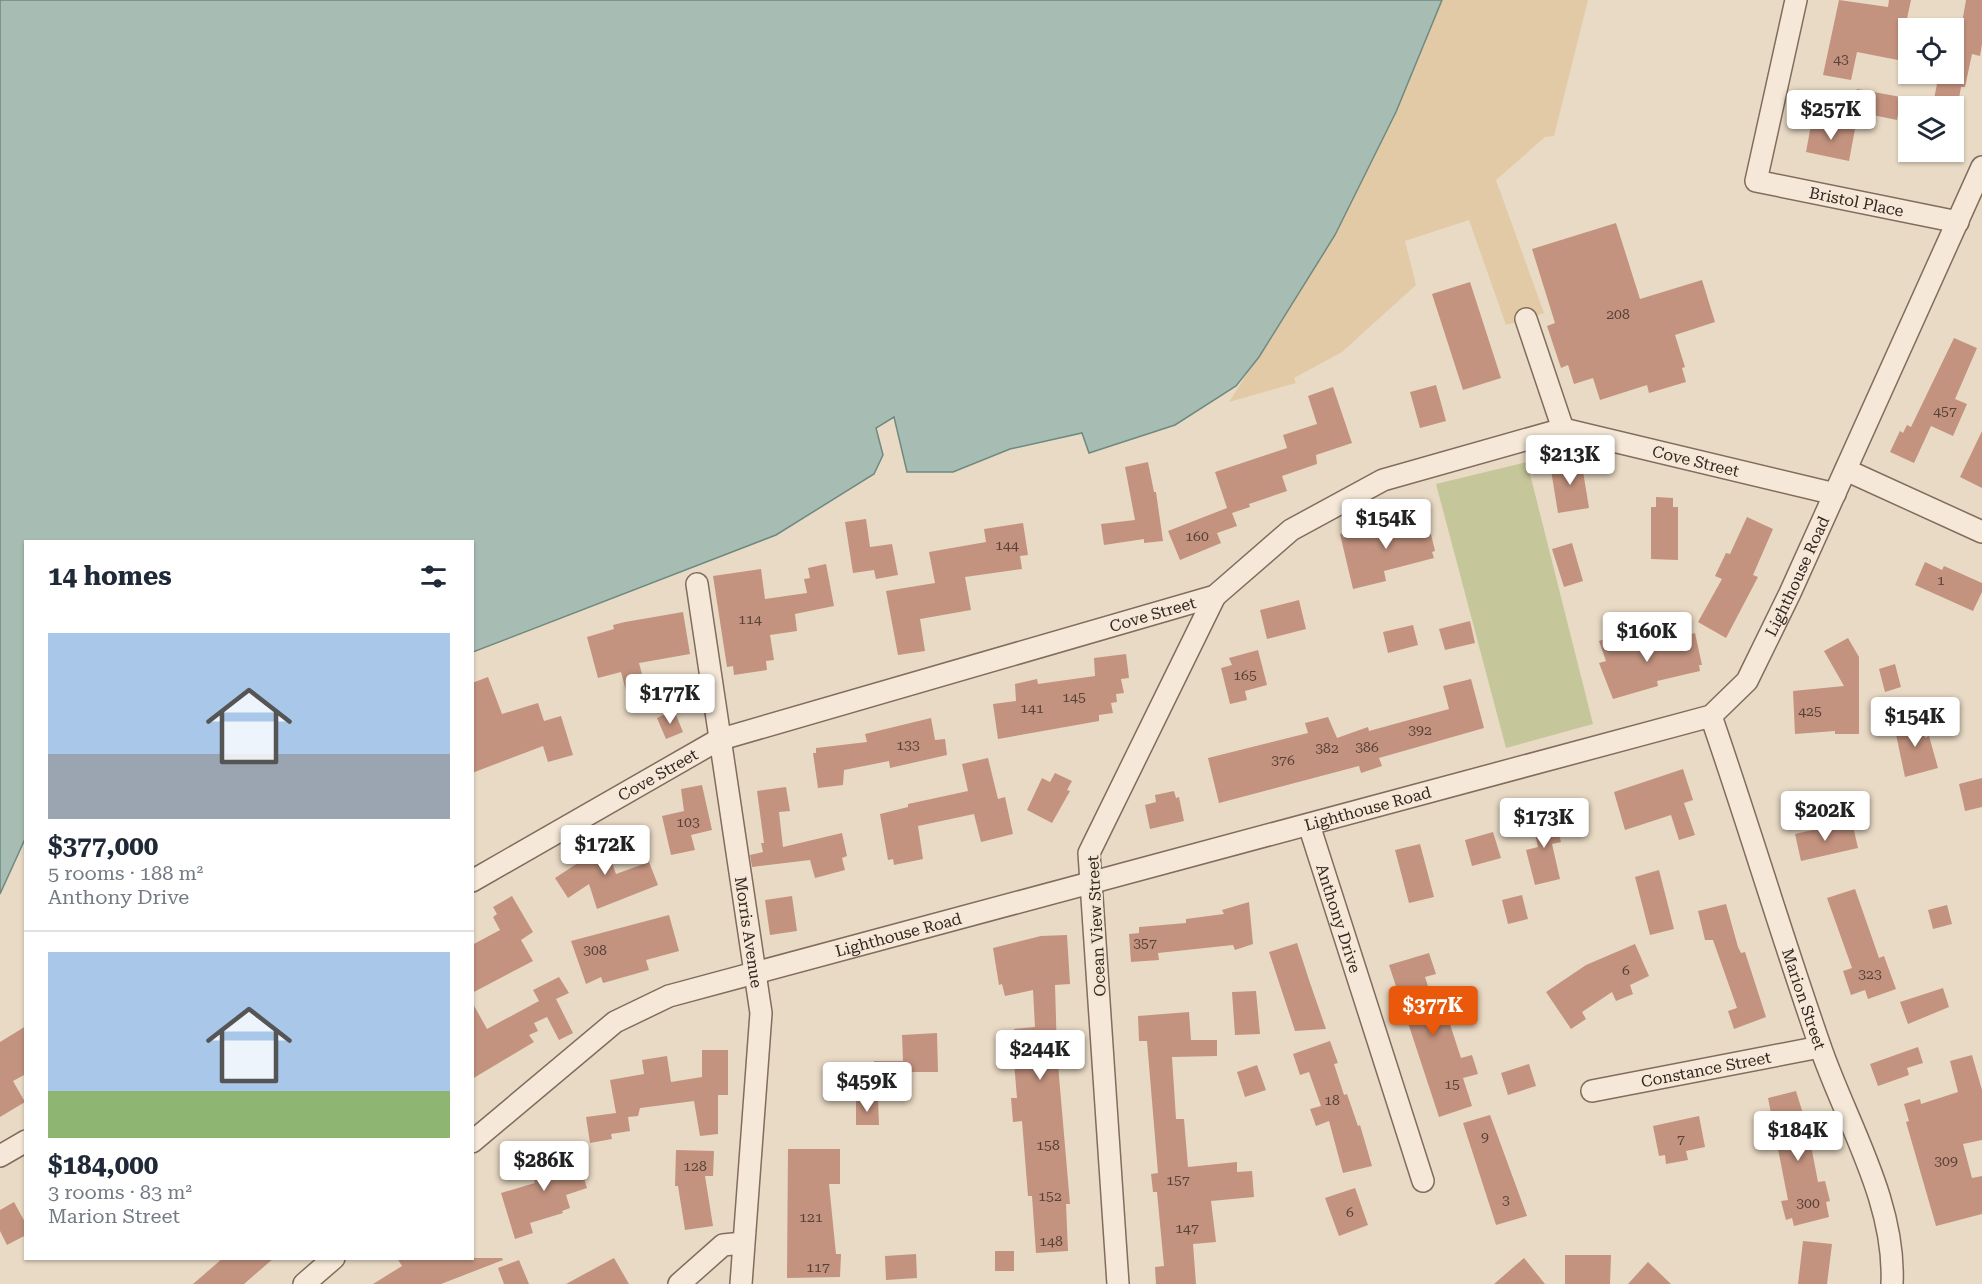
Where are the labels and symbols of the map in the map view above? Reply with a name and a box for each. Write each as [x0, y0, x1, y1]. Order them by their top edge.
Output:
house number: 43 [1833, 51, 1849, 67]
pin: $257K [1789, 90, 1873, 141]
street label: Bristol Place [1807, 183, 1906, 221]
house number: 208 [1606, 306, 1630, 322]
house number: 457 [1933, 403, 1957, 419]
pin: $213K [1528, 435, 1612, 486]
street label: Cove Street [1650, 442, 1741, 481]
pin: $154K [1344, 499, 1428, 550]
street label: Lighthouse Road [1761, 513, 1833, 640]
house number: 160 [1185, 528, 1209, 544]
house number: 144 [995, 537, 1019, 553]
house number: 1 [1937, 572, 1945, 588]
street label: Cove Street [1107, 593, 1198, 636]
house number: 114 [738, 611, 762, 627]
pin: $160K [1605, 612, 1689, 663]
house number: 165 [1233, 667, 1257, 683]
pin: $177K [628, 674, 712, 725]
house number: 145 [1062, 689, 1086, 705]
pin: $154K [1873, 697, 1957, 748]
house number: 141 [1020, 700, 1044, 716]
house number: 425 [1798, 703, 1822, 719]
house number: 392 [1408, 722, 1432, 738]
house number: 133 [896, 737, 920, 753]
house number: 386 [1355, 739, 1379, 755]
house number: 382 [1315, 740, 1339, 756]
street label: Cove Street [615, 745, 701, 805]
house number: 376 [1271, 752, 1295, 768]
street label: Lighthouse Road [1302, 783, 1433, 835]
pin: $202K [1783, 791, 1867, 842]
pin: $173K [1502, 798, 1586, 849]
house number: 103 [676, 814, 700, 830]
pin: $172K [563, 825, 647, 876]
street label: Ocean View Street [1083, 855, 1110, 997]
street label: Anthony Drive [1312, 862, 1365, 975]
street label: Morris Avenue [731, 875, 766, 989]
street label: Lighthouse Road [833, 909, 964, 961]
house number: 357 [1133, 935, 1157, 951]
house number: 308 [583, 942, 607, 958]
street label: Marion Street [1778, 946, 1830, 1052]
house number: 6 [1622, 962, 1630, 978]
house number: 323 [1858, 966, 1882, 982]
pin: $377K [1391, 986, 1475, 1037]
pin: $244K [998, 1030, 1082, 1081]
street label: Constance Street [1639, 1048, 1773, 1091]
pin: $459K [825, 1062, 909, 1113]
house number: 15 [1444, 1076, 1460, 1092]
house number: 18 [1324, 1092, 1340, 1108]
pin: $184K [1756, 1111, 1840, 1162]
house number: 9 [1481, 1129, 1489, 1145]
house number: 7 [1677, 1131, 1685, 1147]
house number: 158 [1036, 1137, 1060, 1153]
pin: $286K [502, 1141, 586, 1192]
house number: 309 [1934, 1153, 1958, 1169]
house number: 128 [683, 1158, 707, 1174]
house number: 157 [1166, 1172, 1190, 1188]
house number: 152 [1038, 1188, 1062, 1204]
house number: 3 [1502, 1192, 1510, 1208]
house number: 300 [1796, 1195, 1820, 1211]
house number: 6 [1346, 1204, 1354, 1220]
house number: 121 [799, 1209, 823, 1225]
house number: 147 [1175, 1220, 1199, 1236]
house number: 148 [1039, 1233, 1063, 1249]
house number: 117 [806, 1259, 830, 1275]

